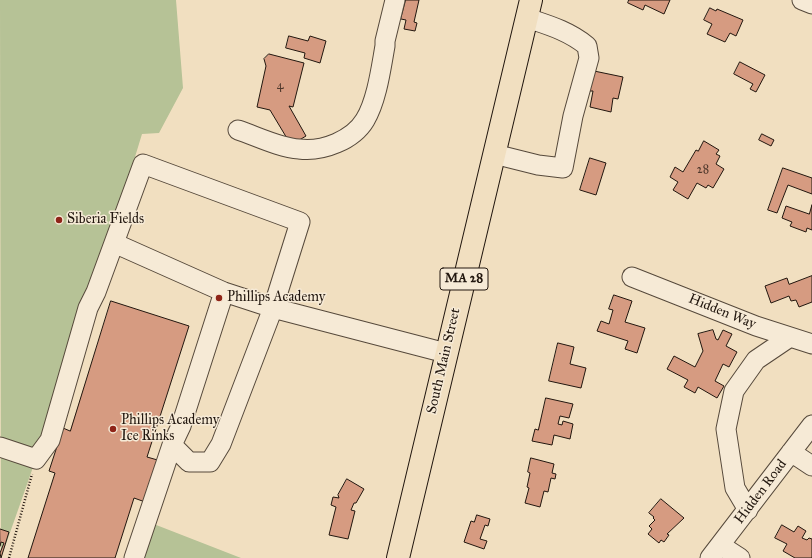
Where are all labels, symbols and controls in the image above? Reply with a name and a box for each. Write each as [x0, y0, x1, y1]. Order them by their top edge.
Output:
house number: 4 [277, 79, 283, 93]
house number: 28 [697, 163, 709, 177]
place label: Siberia Fields [67, 212, 144, 228]
marker: Siberia Fields [54, 215, 64, 225]
road number: MA 28 [440, 268, 488, 290]
place label: Phillips Academy [227, 290, 325, 306]
street label: Hidden Way [686, 291, 758, 333]
marker: Phillips Academy [214, 293, 224, 303]
street label: South Main Street [424, 307, 464, 415]
place label: Phillips Academy Ice Rinks [121, 413, 219, 446]
marker: Phillips Academy Ice Rinks [108, 424, 118, 434]
street label: Hidden Road [731, 457, 791, 527]

